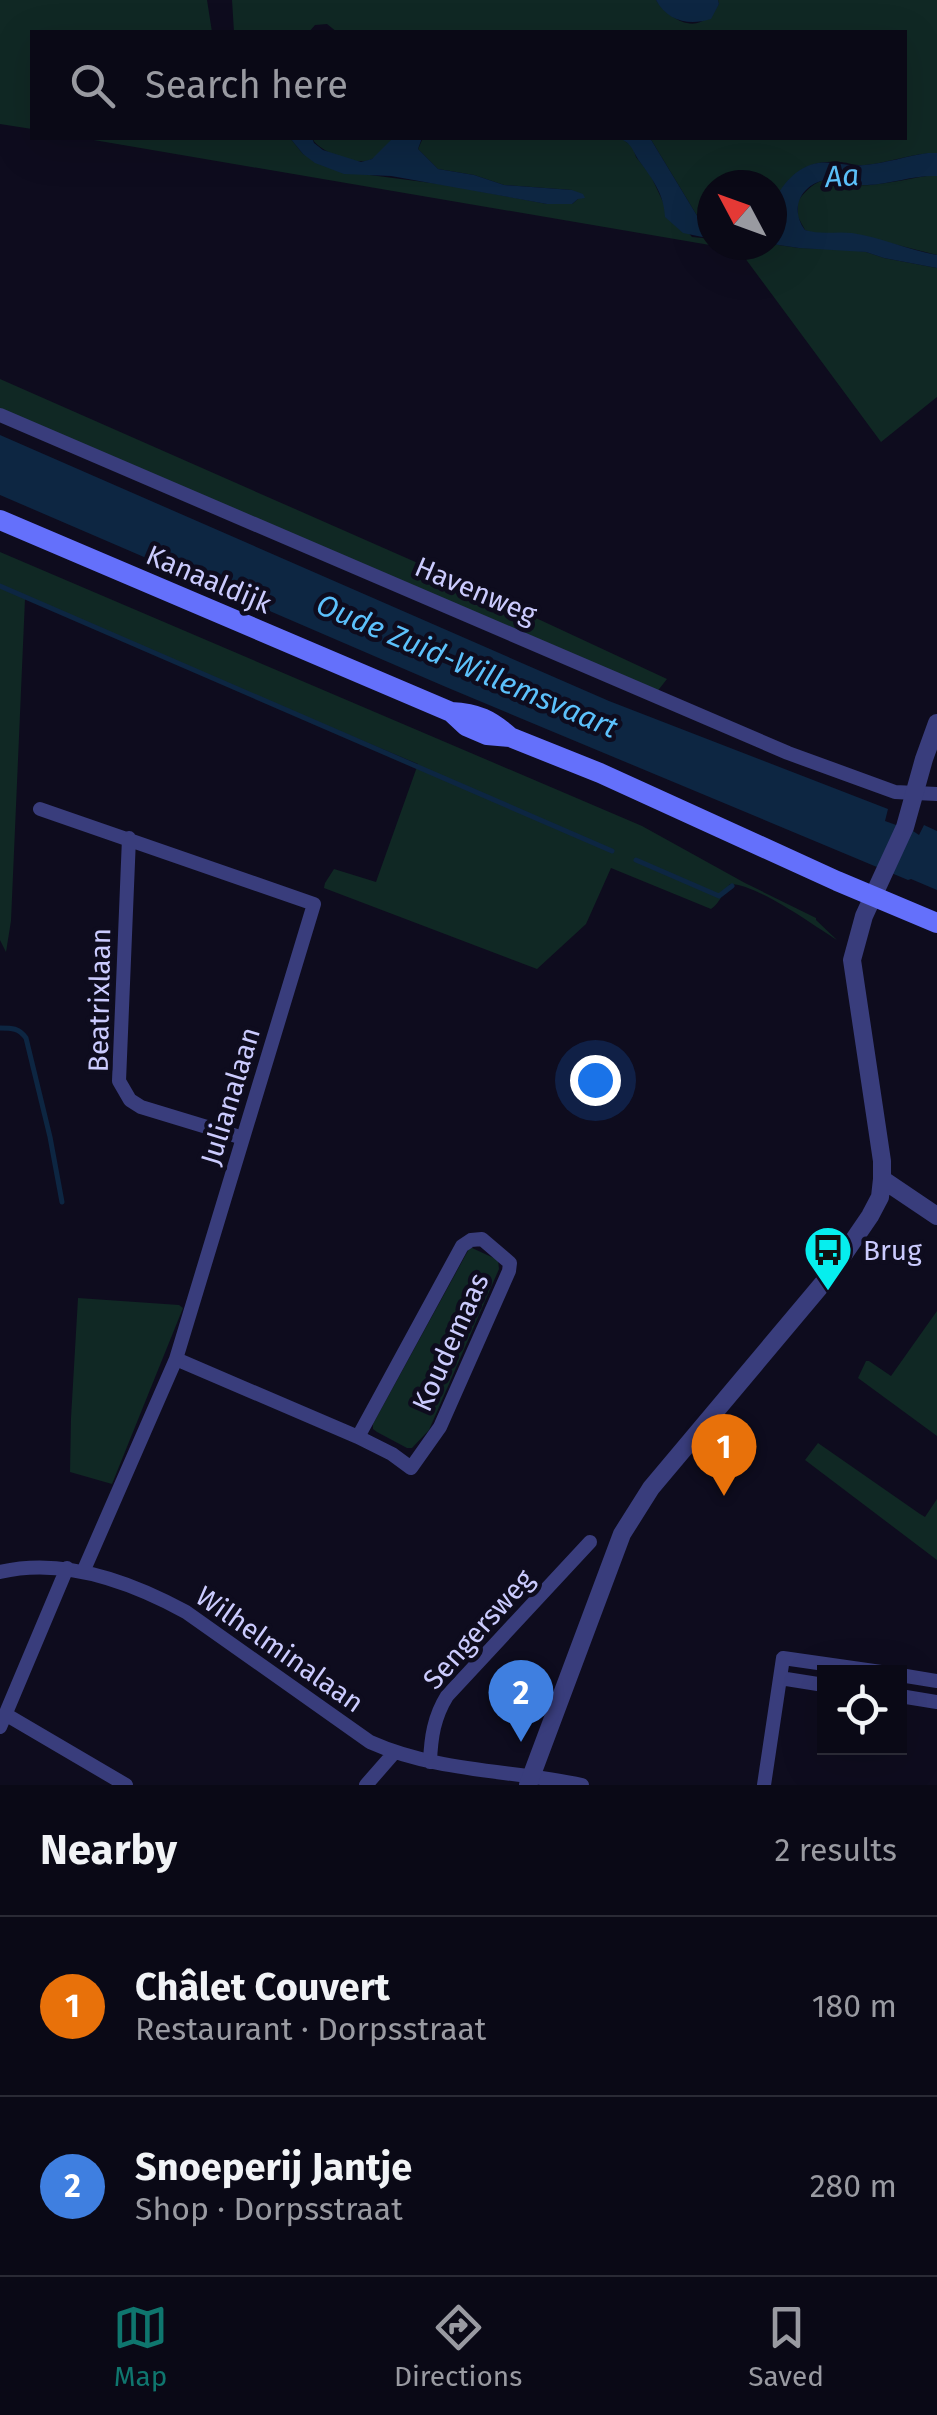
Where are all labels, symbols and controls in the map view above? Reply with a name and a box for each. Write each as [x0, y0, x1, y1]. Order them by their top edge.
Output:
search box [30, 30, 907, 140]
icon: search [65, 58, 120, 113]
text: Search here [145, 62, 348, 108]
water label: Aa [823, 157, 860, 195]
north arrow [697, 170, 787, 260]
street label: Kanaaldijk [141, 538, 277, 621]
street label: Havenweg [410, 550, 542, 631]
water label: Oude Zuid-Willemsvaart [311, 586, 623, 746]
street label: Beatrixlaan [82, 928, 117, 1073]
street label: Julianalaan [194, 1023, 267, 1169]
your location [570, 1055, 621, 1106]
bus stop icon: Brug [802, 1224, 854, 1292]
place label: Brug [863, 1234, 922, 1267]
street label: Koudemaas [405, 1268, 496, 1416]
pin: 1 [692, 1414, 756, 1496]
street label: Sengersweg [416, 1562, 541, 1696]
street label: Wilhelminalaan [189, 1579, 370, 1719]
pin: 2 [488, 1660, 554, 1742]
map controls [817, 1665, 907, 1755]
button: locate [817, 1665, 907, 1755]
text: Nearby [40, 1825, 177, 1875]
text: 2 results [774, 1831, 897, 1869]
text: Châlet Couvert [135, 1964, 390, 2010]
text: 1 [65, 1987, 80, 2025]
text: 180 m [812, 1987, 897, 2025]
text: Restaurant · Dorpsstraat [135, 2010, 486, 2048]
text: Snoeperij Jantje [135, 2144, 412, 2190]
text: 2 [64, 2167, 81, 2205]
text: 280 m [810, 2167, 897, 2205]
text: Shop · Dorpsstraat [135, 2190, 403, 2228]
tab: Map [113, 2300, 168, 2393]
tab: Directions [394, 2300, 522, 2393]
tab: Saved [748, 2300, 824, 2393]

